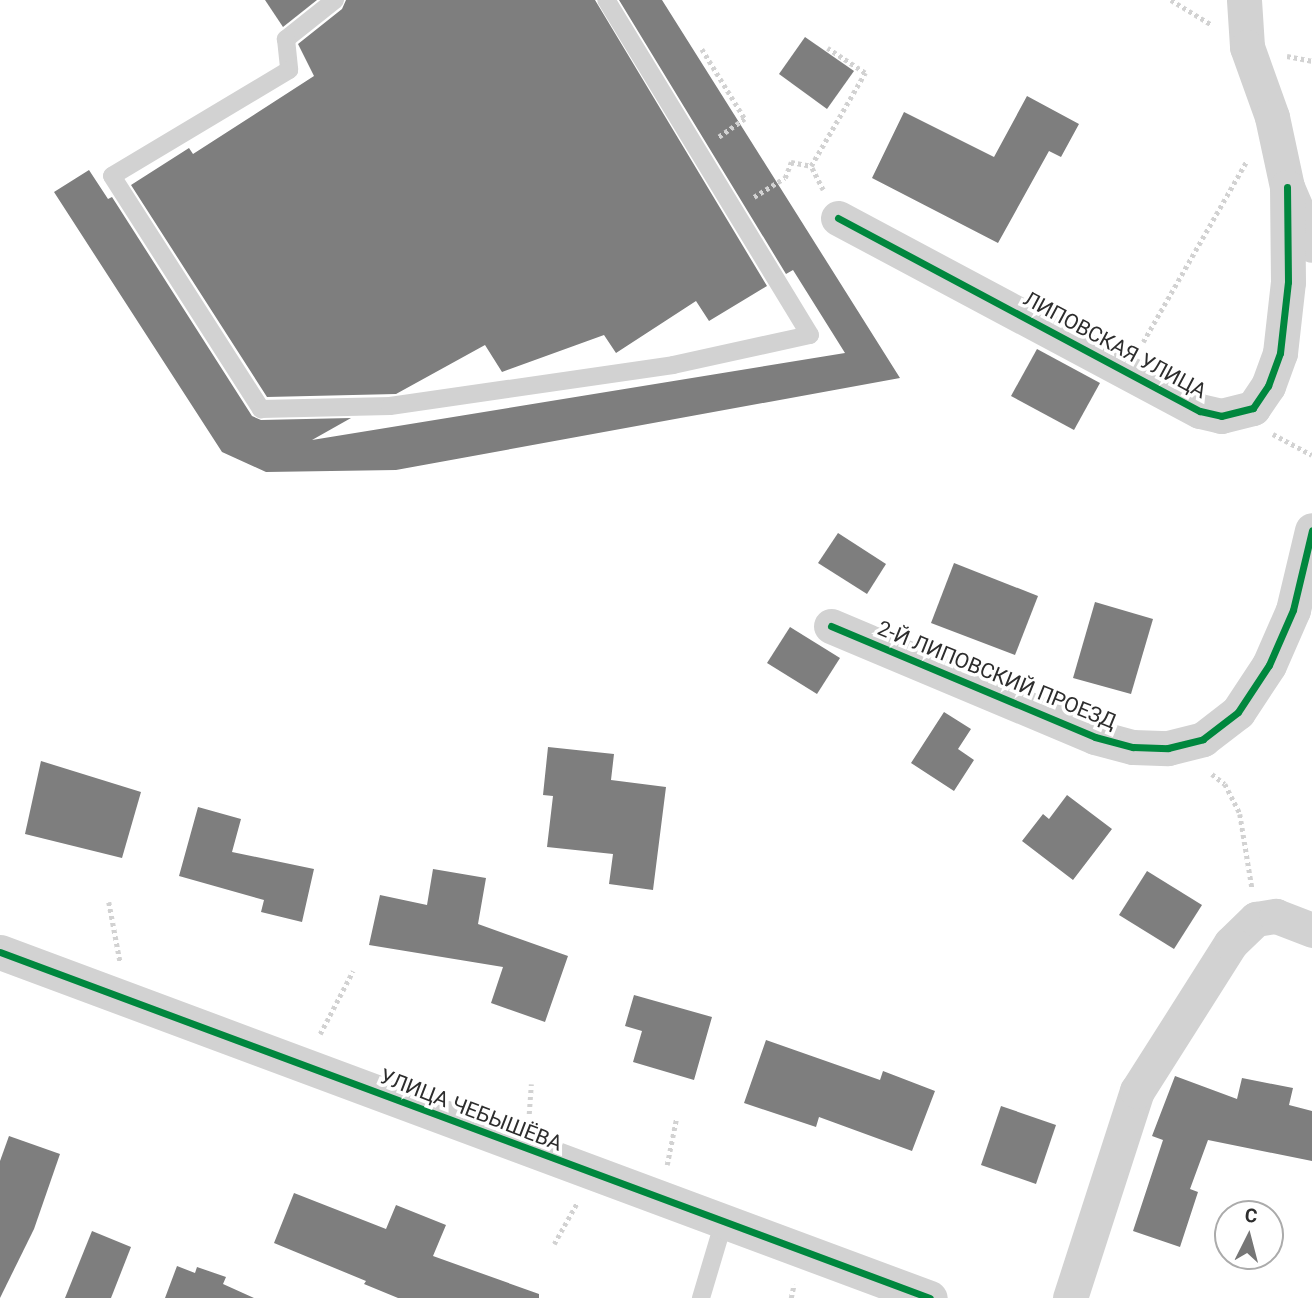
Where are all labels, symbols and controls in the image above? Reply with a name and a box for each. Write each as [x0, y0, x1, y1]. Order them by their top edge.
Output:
street label: ЛИПОВСКАЯ УЛИЦА [1019, 286, 1211, 404]
street label: 2-Й ЛИПОВСКИЙ ПРОЕЗД [874, 615, 1120, 735]
street label: УЛИЦА ЧЕБЫШЁВА [376, 1064, 566, 1156]
north arrow [1214, 1200, 1284, 1270]
text: С [1244, 1204, 1258, 1228]

